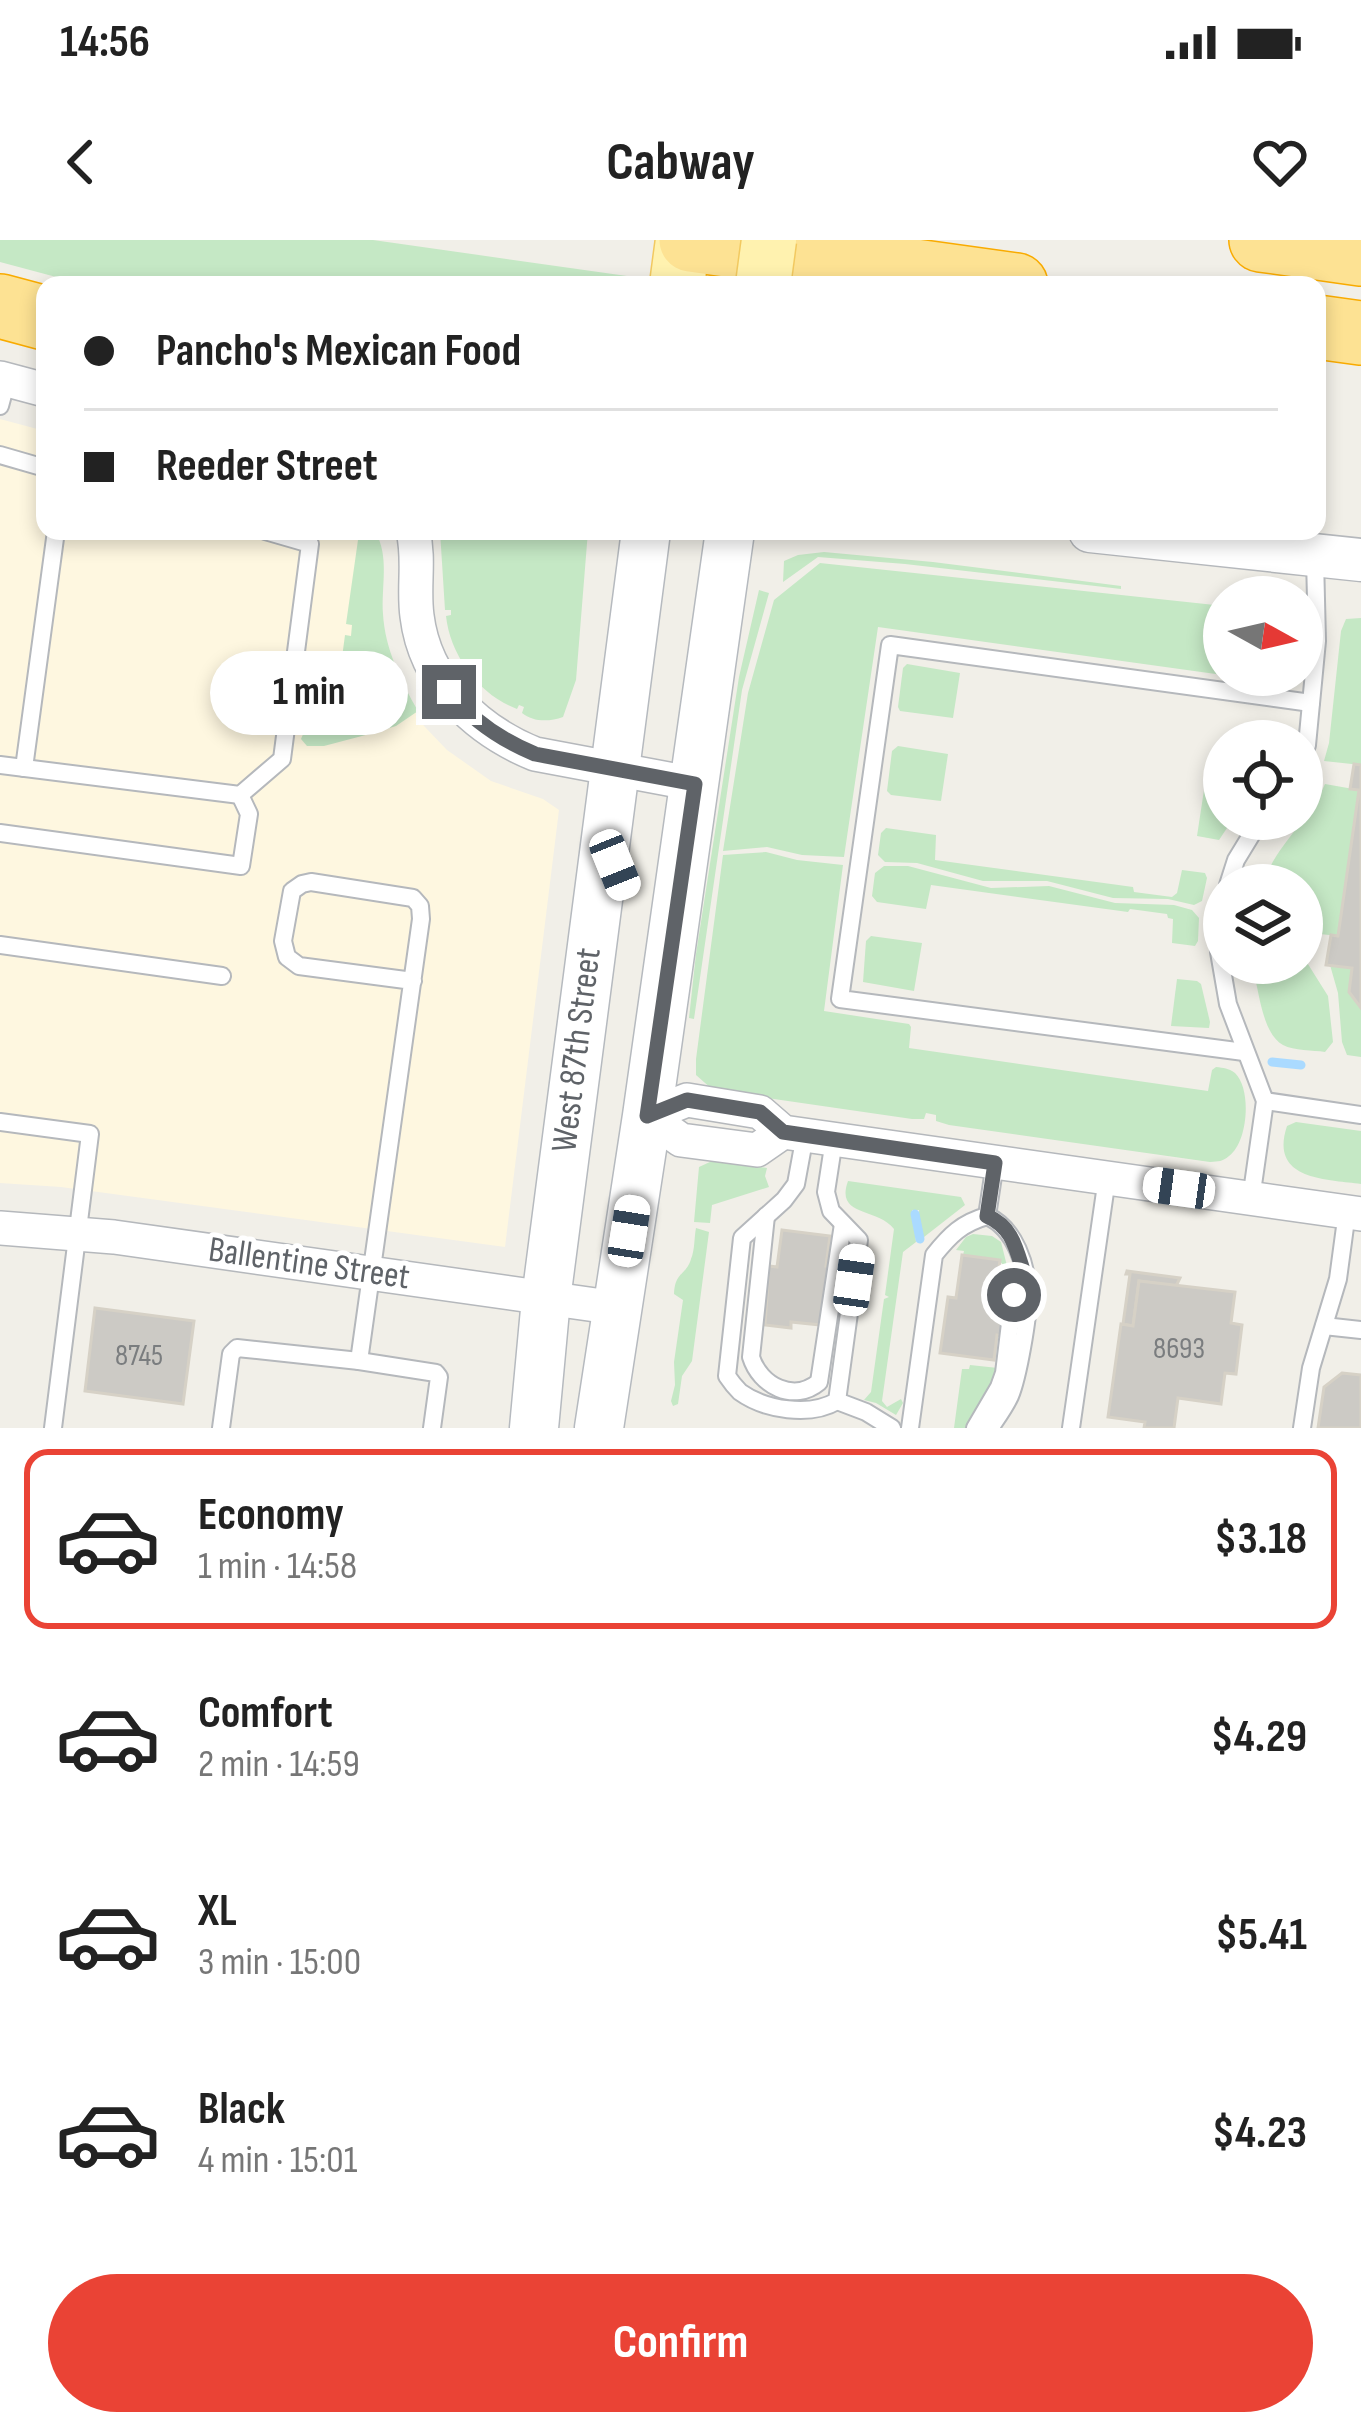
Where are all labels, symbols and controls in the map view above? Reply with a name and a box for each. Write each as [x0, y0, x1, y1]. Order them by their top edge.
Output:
text: 14:56 [60, 15, 150, 70]
icon: back [48, 129, 114, 195]
icon: heart [1247, 129, 1313, 195]
text: Cabway [606, 130, 755, 195]
text: Pancho's Mexican Food [156, 324, 521, 379]
text: Reeder Street [156, 439, 378, 494]
north arrow [1203, 576, 1323, 696]
map controls [1203, 576, 1323, 984]
callout: 1 min [209, 650, 407, 734]
route end [422, 665, 476, 719]
text: 1 min [273, 669, 345, 716]
button: locate [1203, 720, 1323, 840]
car [585, 825, 645, 905]
button: layers [1203, 864, 1323, 984]
street label: West 87th Street [543, 945, 611, 1155]
car [1141, 1165, 1217, 1211]
car [606, 1193, 652, 1269]
street label: Ballentine Street [206, 1229, 412, 1299]
car [831, 1242, 877, 1318]
route start [987, 1268, 1041, 1322]
house number: 8693 [1153, 1331, 1205, 1367]
house number: 8745 [115, 1338, 163, 1374]
icon: car [54, 1485, 162, 1593]
text: Economy [198, 1488, 344, 1543]
text: $3.18 [1214, 1512, 1307, 1567]
text: 1 min · 14:58 [198, 1543, 357, 1590]
icon: car [54, 1683, 162, 1791]
text: Comfort [198, 1686, 333, 1741]
text: $4.29 [1211, 1710, 1307, 1765]
text: 2 min · 14:59 [198, 1741, 360, 1788]
icon: car [54, 1881, 162, 1989]
text: XL [198, 1884, 237, 1939]
text: $5.41 [1215, 1908, 1307, 1963]
text: 3 min · 15:00 [198, 1939, 361, 1986]
icon: car [54, 2079, 162, 2187]
text: Black [198, 2082, 285, 2137]
text: $4.23 [1212, 2106, 1307, 2161]
text: 4 min · 15:01 [198, 2137, 357, 2184]
button: Confirm [48, 2274, 1313, 2412]

